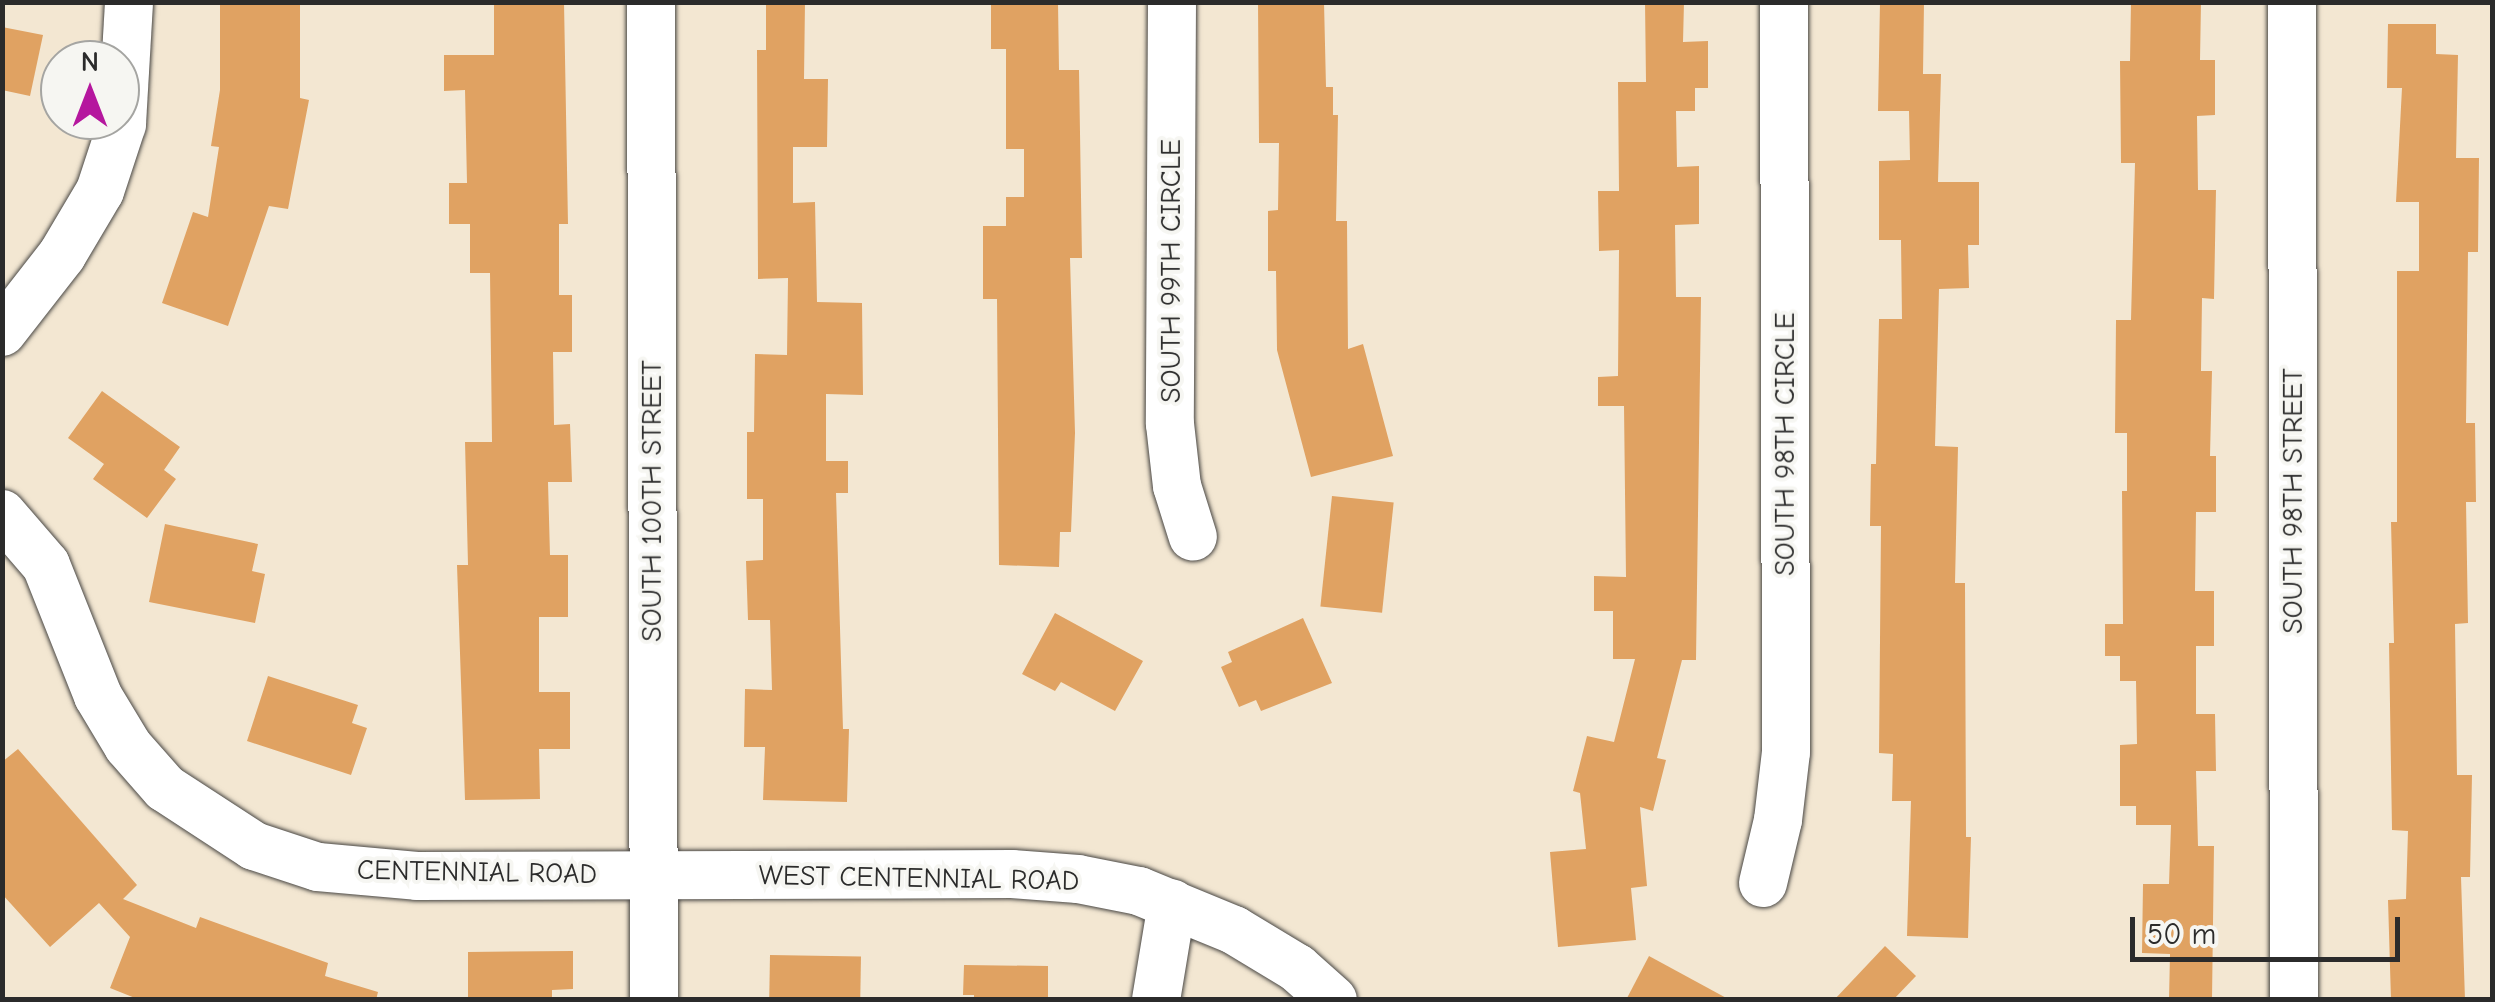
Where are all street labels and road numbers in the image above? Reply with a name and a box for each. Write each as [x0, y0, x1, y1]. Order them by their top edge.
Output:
street label: SOUTH 99TH CIRCLE [1154, 139, 1188, 403]
street label: SOUTH 98TH CIRCLE [1768, 312, 1802, 576]
street label: SOUTH 100TH STREET [635, 360, 669, 642]
street label: SOUTH 98TH STREET [2276, 368, 2310, 634]
street label: CENTENNIAL ROAD [357, 853, 597, 891]
street label: WEST CENTENNIAL ROAD [758, 858, 1080, 898]

